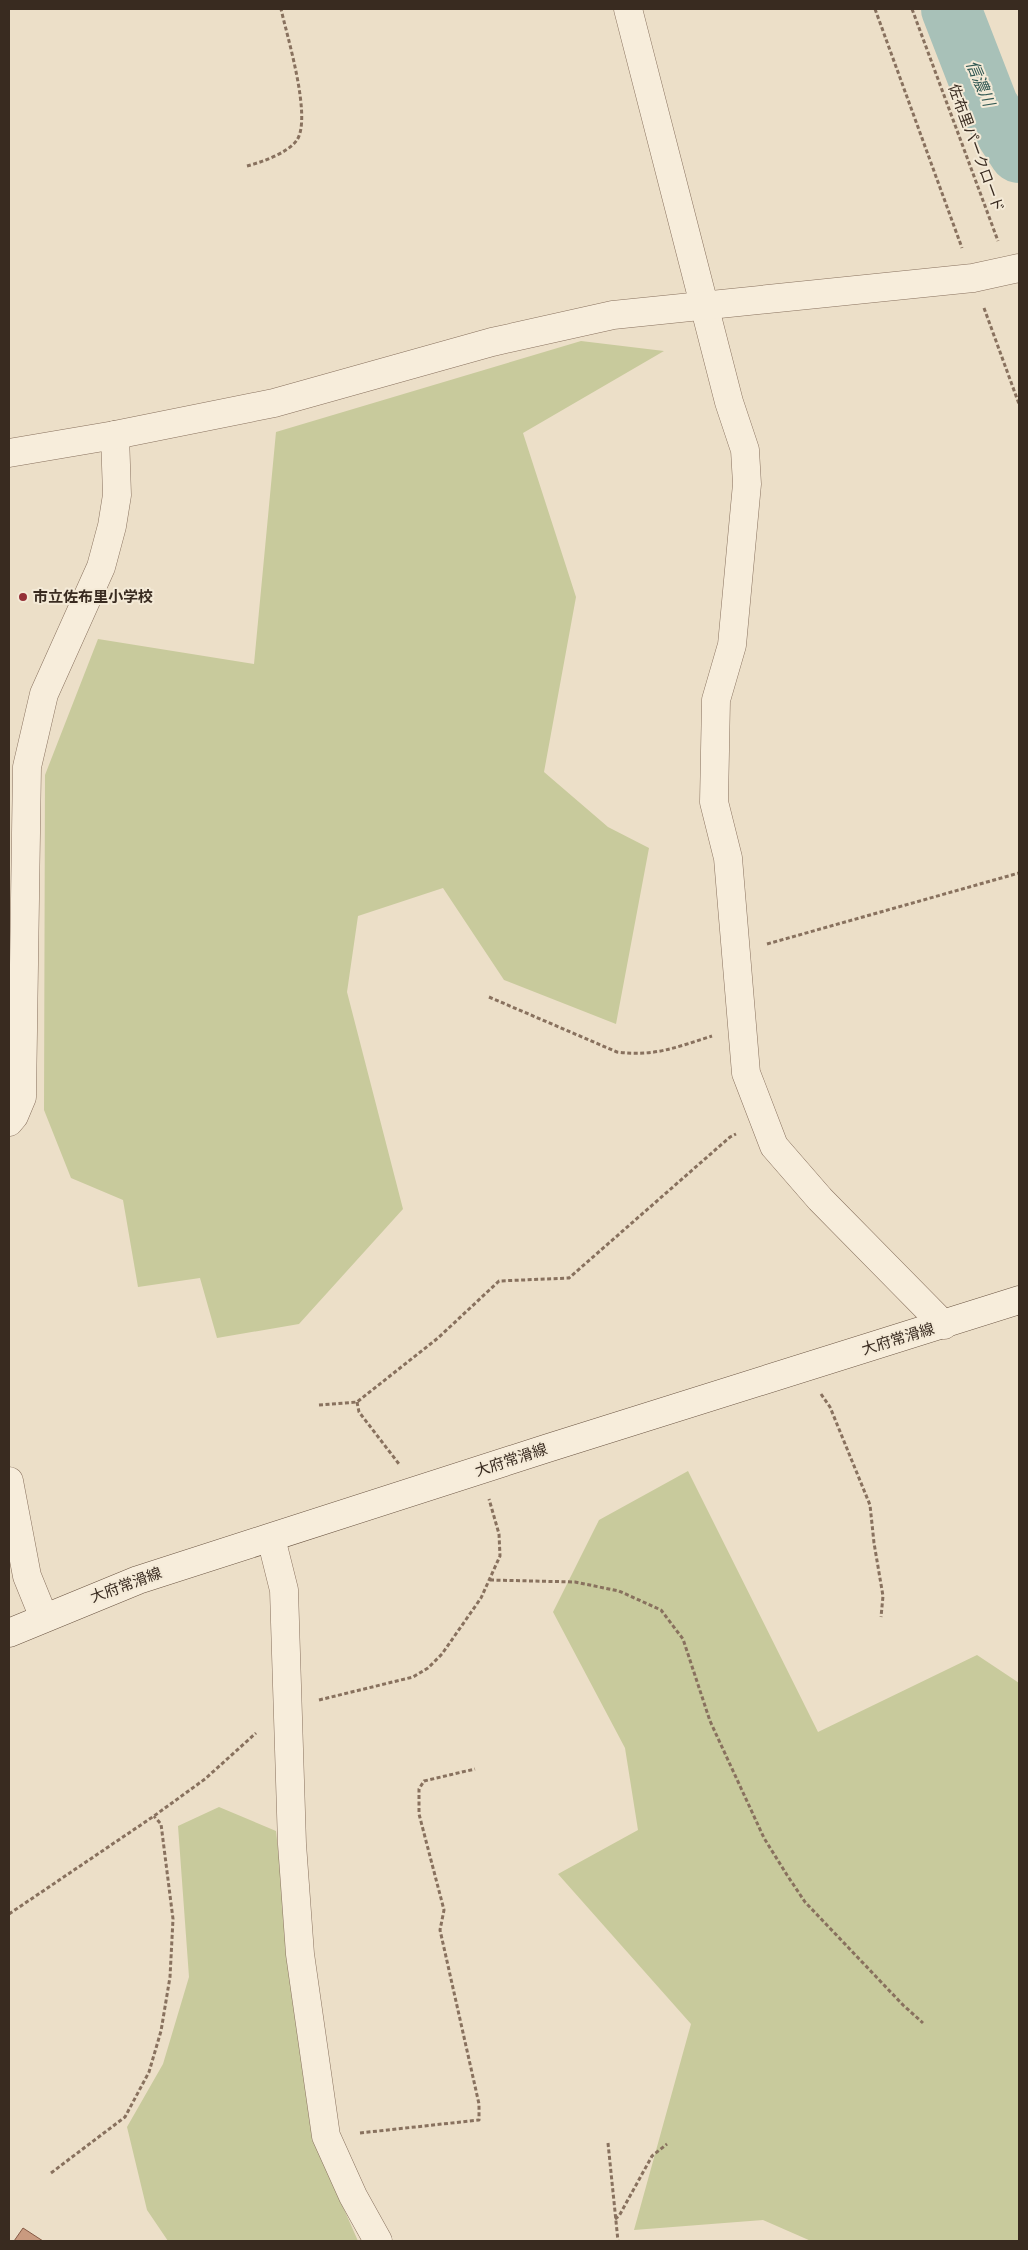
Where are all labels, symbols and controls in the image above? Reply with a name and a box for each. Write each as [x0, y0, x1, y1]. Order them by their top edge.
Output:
water label: 信濃川 [961, 56, 1003, 111]
street label: 佐布里パークロード [944, 80, 1011, 215]
place label: 市立佐布里小学校 [33, 584, 153, 607]
marker: 市立佐布里小学校 [17, 591, 29, 603]
street label: 大府常滑線 [858, 1316, 937, 1360]
street label: 大府常滑線 [471, 1436, 550, 1481]
street label: 大府常滑線 [86, 1560, 165, 1607]

